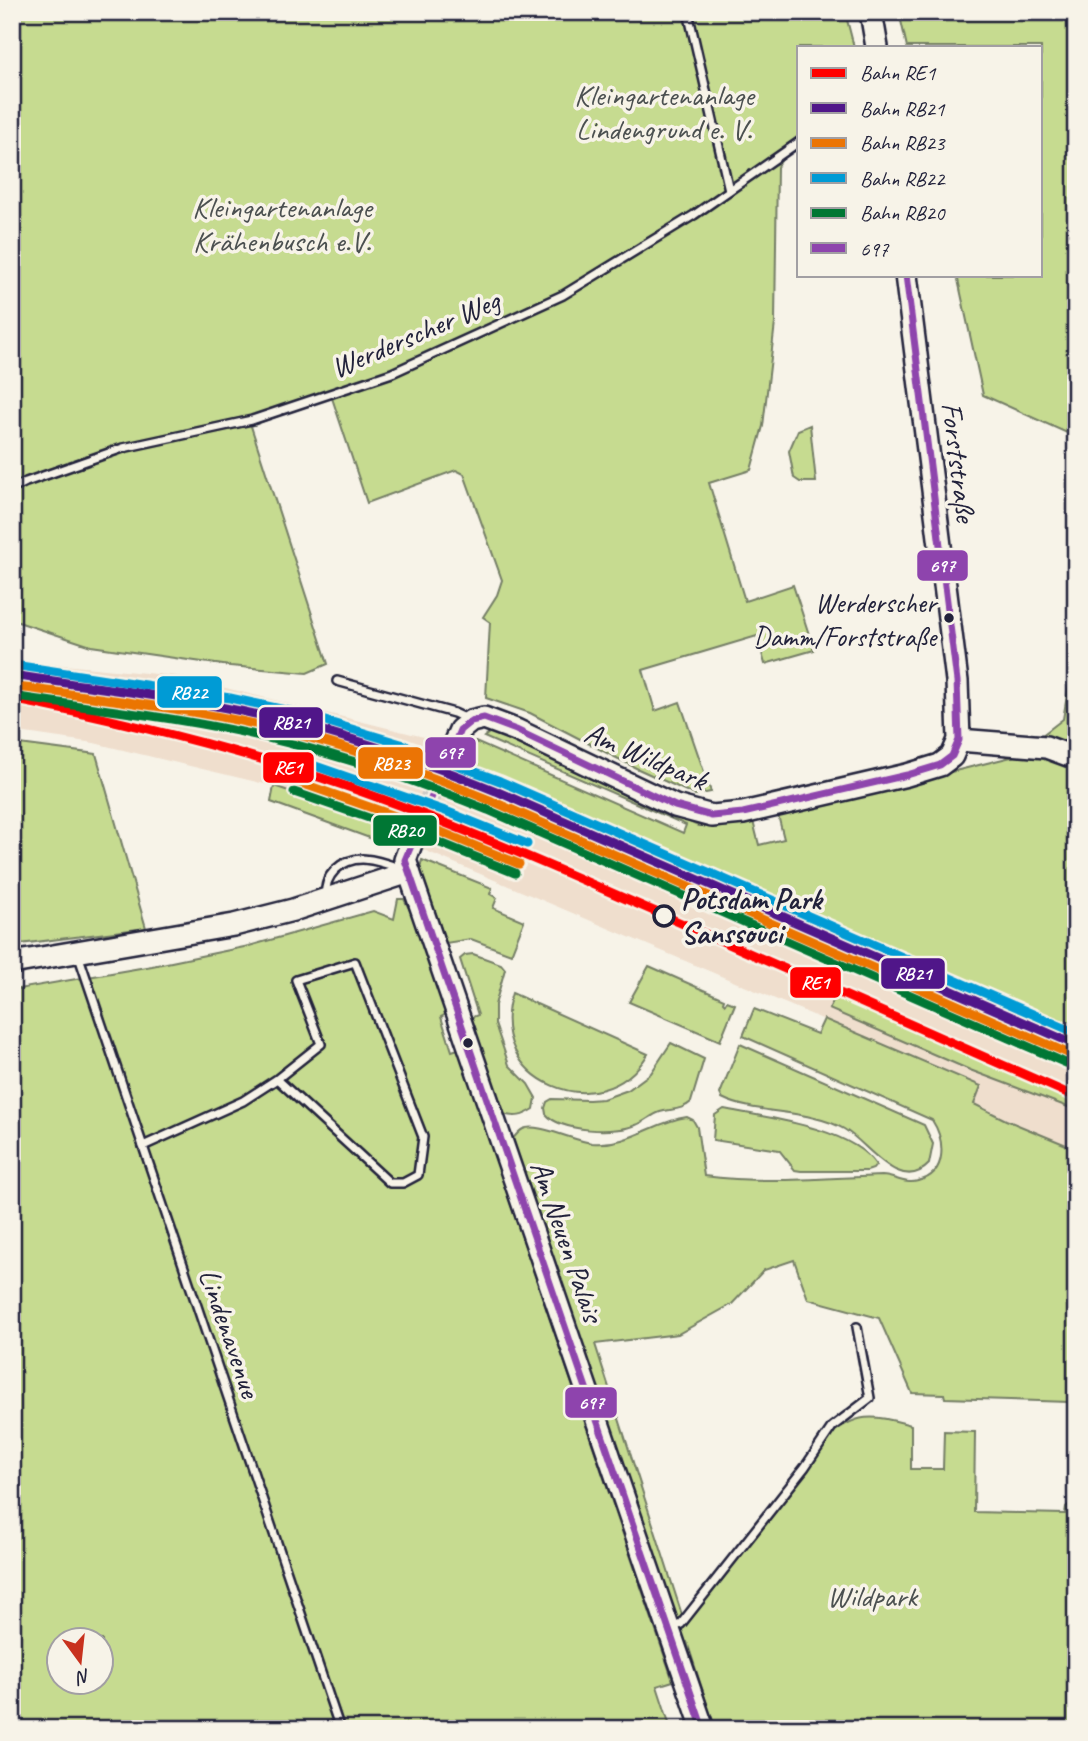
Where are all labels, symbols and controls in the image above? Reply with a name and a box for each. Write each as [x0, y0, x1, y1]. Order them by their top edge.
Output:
legend [797, 46, 1042, 276]
text: Bahn RE1 [860, 60, 937, 86]
park label: Kleingartenanlage Lindengrund e. V. [574, 76, 756, 148]
text: Bahn RB21 [860, 96, 946, 122]
text: Bahn RB23 [860, 130, 946, 156]
text: Bahn RB22 [860, 166, 946, 192]
park label: Kleingartenanlage Krähenbusch e.V. [192, 188, 374, 260]
text: Bahn RB20 [860, 200, 946, 226]
text: 697 [860, 236, 890, 262]
street label: Werderscher Weg [325, 281, 507, 387]
street label: Forststraße [933, 400, 985, 526]
line badge: 697 [916, 549, 969, 582]
text: 697 [929, 554, 957, 578]
place label: Werderscher Damm/Forststraße [753, 585, 939, 654]
marker: Werderscher Damm/Forststraße [942, 611, 956, 625]
line badge: RB22 [156, 675, 223, 709]
text: RB22 [170, 681, 210, 705]
line badge: RB21 [258, 706, 324, 739]
text: RB21 [272, 711, 312, 735]
street label: Am Wildpark [579, 713, 715, 800]
line badge: 697 [424, 736, 477, 769]
text: 697 [437, 741, 465, 765]
line badge: RB23 [357, 746, 424, 780]
line badge: RE1 [262, 751, 315, 784]
text: RB23 [372, 752, 412, 776]
text: RE1 [274, 756, 305, 780]
line badge: RB20 [372, 814, 438, 847]
text: RB20 [386, 819, 426, 843]
place label: Potsdam Park Sanssouci [681, 880, 824, 952]
marker: Potsdam Park Sanssouci [653, 905, 675, 927]
line badge: RB21 [880, 957, 946, 990]
text: RB21 [894, 962, 934, 986]
line badge: RE1 [789, 966, 842, 999]
text: RE1 [801, 971, 832, 995]
unlabelled marker [461, 1036, 475, 1050]
street label: Am Neuen Palais [522, 1156, 613, 1329]
street label: Lindenavenue [190, 1264, 270, 1404]
line badge: 697 [564, 1386, 618, 1419]
text: 697 [578, 1391, 606, 1415]
park label: Wildpark [827, 1577, 919, 1615]
north arrow [46, 1626, 116, 1696]
text: N [72, 1663, 93, 1690]

